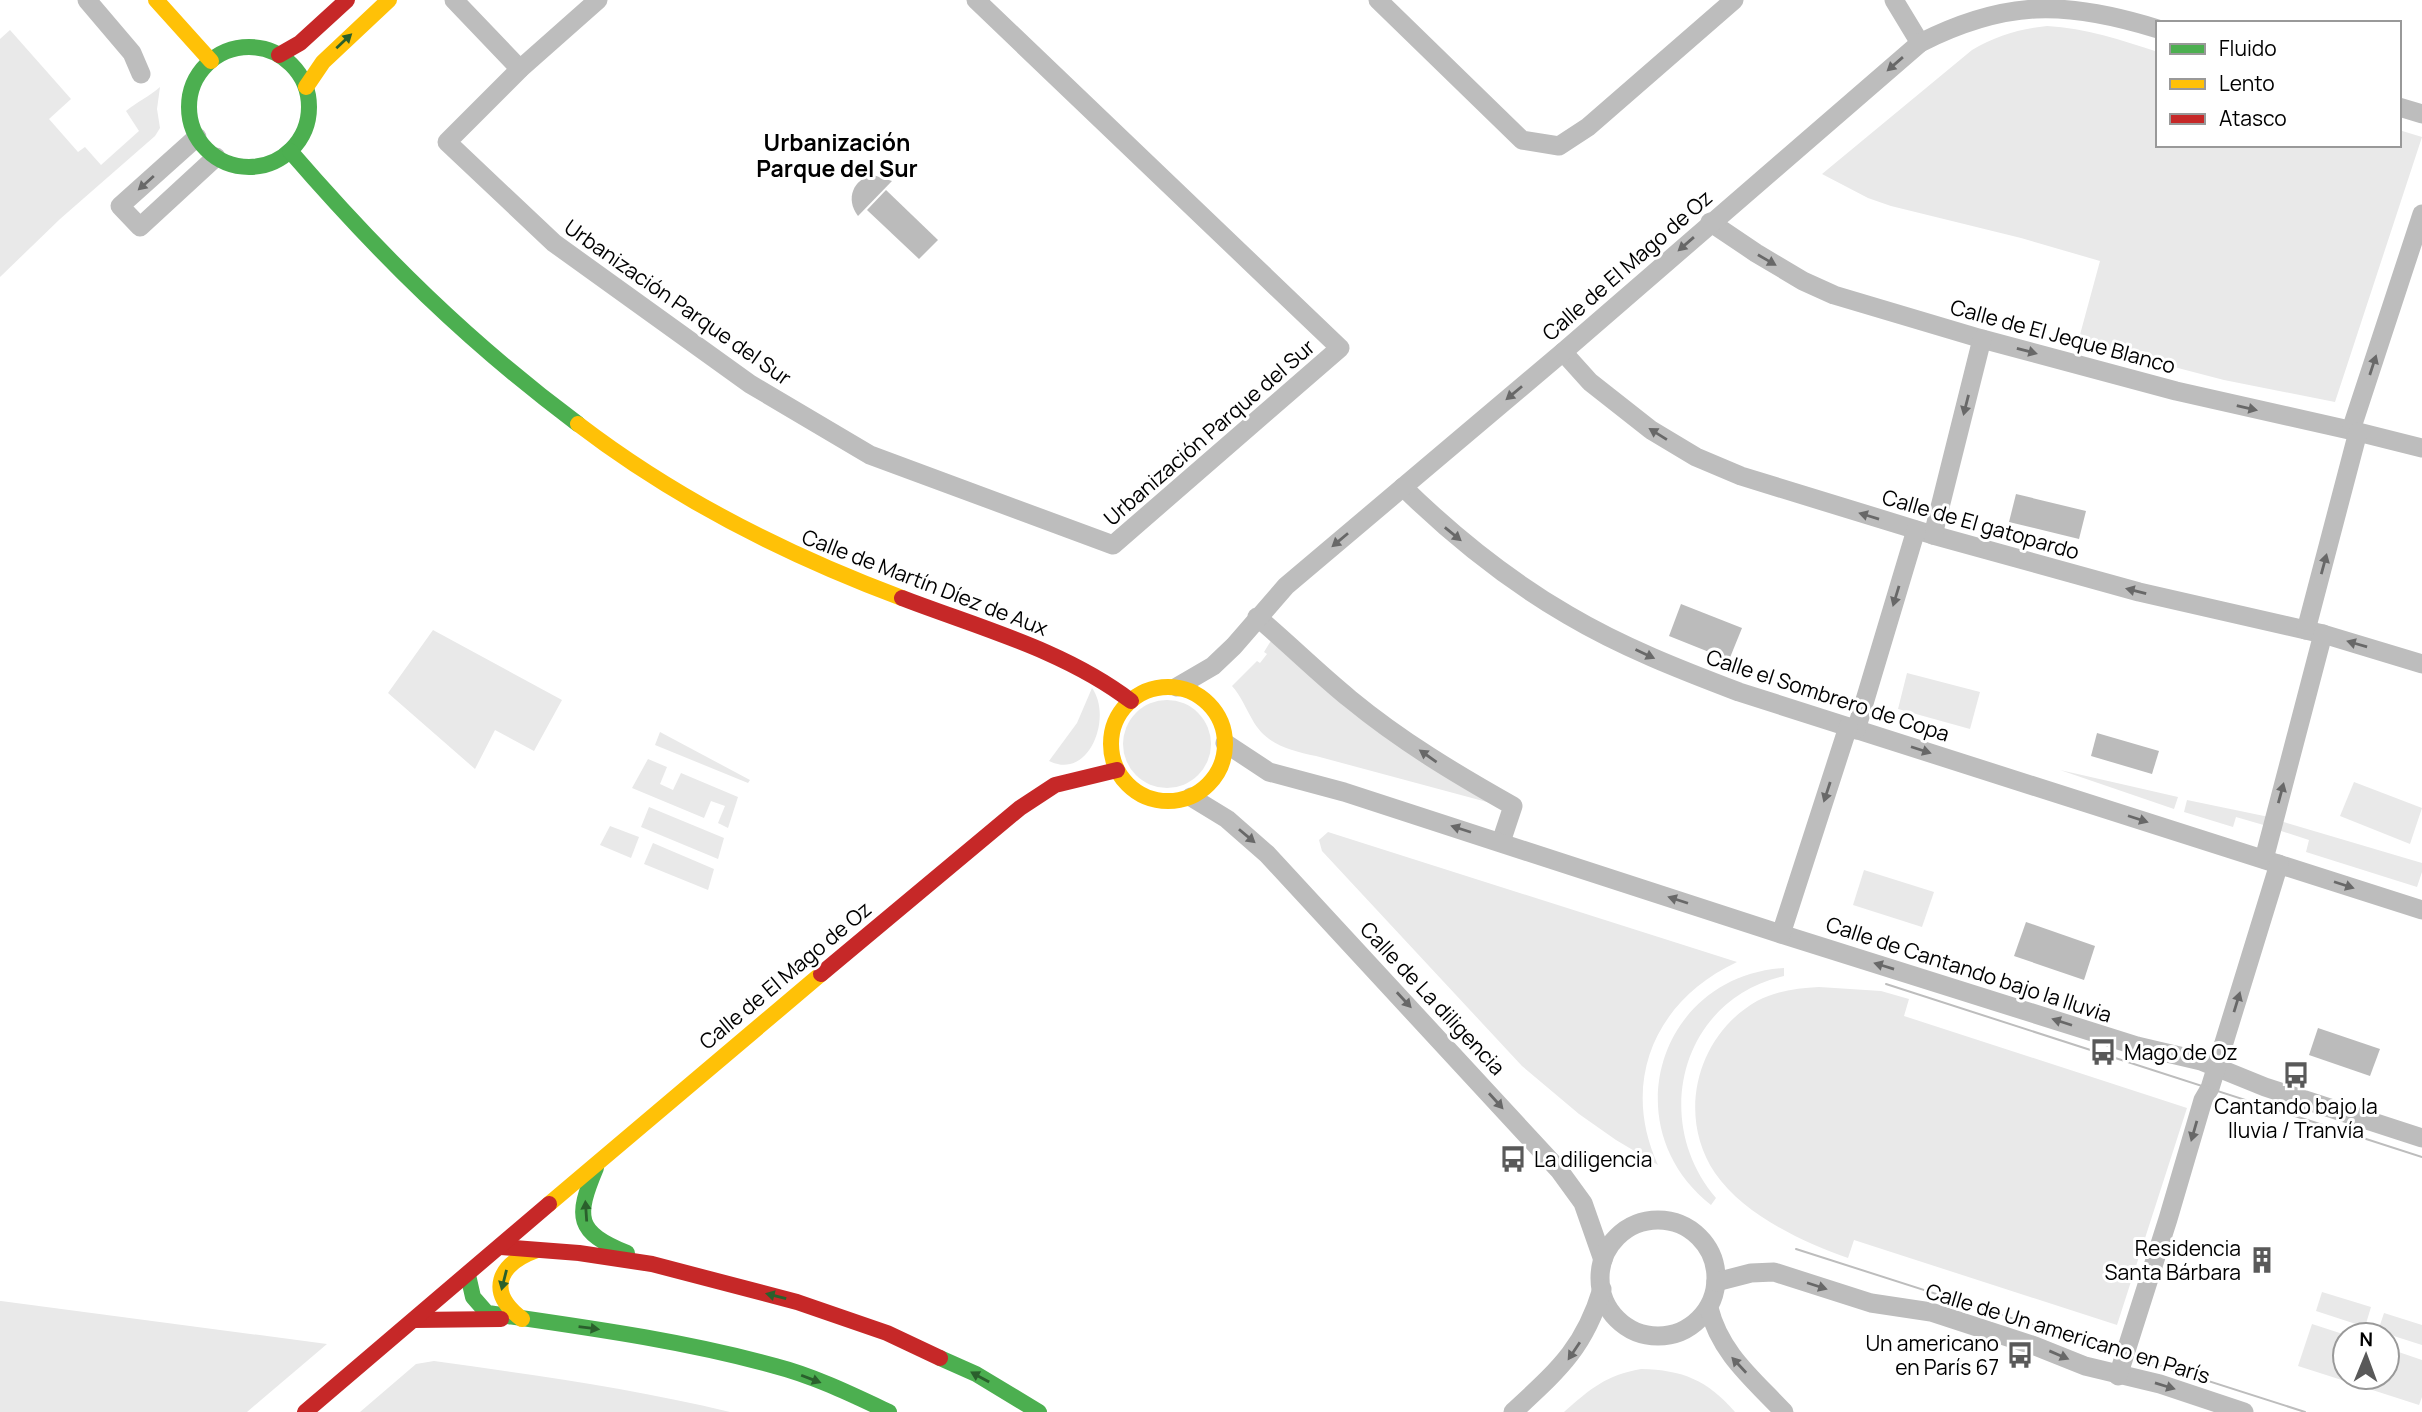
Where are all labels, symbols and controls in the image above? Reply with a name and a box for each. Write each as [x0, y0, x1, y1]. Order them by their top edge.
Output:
legend [2156, 21, 2401, 147]
one-way arrow [335, 33, 353, 49]
text: Fluido [2219, 34, 2277, 62]
one-way arrow [1887, 56, 1904, 71]
text: Lento [2219, 69, 2275, 97]
text: Atasco [2219, 104, 2287, 132]
district label: Urbanización Parque del Sur [756, 126, 918, 184]
one-way arrow [138, 174, 155, 190]
street label: Calle de El Mago de Oz [1536, 183, 1718, 347]
street label: Urbanización Parque del Sur [559, 213, 797, 391]
one-way arrow [1677, 236, 1695, 252]
one-way arrow [1757, 254, 1777, 266]
street label: Calle de El Jeque Blanco [1947, 292, 2179, 380]
street label: Urbanización Parque del Sur [1098, 332, 1321, 531]
one-way arrow [2016, 346, 2038, 357]
one-way arrow [2368, 355, 2378, 376]
one-way arrow [1506, 385, 1523, 400]
one-way arrow [1960, 394, 1971, 416]
one-way arrow [2236, 402, 2258, 413]
one-way arrow [1649, 427, 1668, 440]
street label: Calle de El gatopardo [1879, 482, 2083, 566]
one-way arrow [1859, 511, 1880, 521]
street label: Calle de Martín Díez de Aux [798, 522, 1052, 642]
one-way arrow [1444, 526, 1462, 541]
one-way arrow [1332, 532, 1349, 547]
one-way arrow [2319, 553, 2330, 575]
one-way arrow [1891, 585, 1901, 606]
one-way arrow [2125, 585, 2146, 595]
one-way arrow [2346, 638, 2367, 648]
street label: Calle el Sombrero de Copa [1703, 642, 1953, 748]
one-way arrow [1635, 649, 1655, 660]
one-way arrow [1911, 746, 1932, 756]
one-way arrow [1419, 749, 1437, 763]
one-way arrow [1821, 782, 1832, 803]
one-way arrow [2276, 782, 2287, 804]
one-way arrow [2128, 815, 2149, 825]
one-way arrow [1451, 824, 1472, 834]
one-way arrow [1238, 828, 1256, 843]
one-way arrow [2334, 880, 2355, 891]
one-way arrow [1667, 894, 1688, 905]
street label: Calle de El Mago de Oz [693, 895, 877, 1055]
street label: Calle de Cantando bajo la lluvia [1823, 910, 2115, 1028]
street label: Calle de La diligencia [1354, 915, 1512, 1081]
one-way arrow [1873, 960, 1894, 970]
one-way arrow [1396, 991, 1412, 1009]
one-way arrow [2233, 991, 2243, 1012]
one-way arrow [2051, 1016, 2072, 1027]
bus stop icon: Mago de Oz [2088, 1037, 2118, 1067]
place label: Mago de Oz [2124, 1038, 2238, 1066]
bus stop icon: Cantando bajo la lluvia / Tranvía [2281, 1060, 2311, 1090]
one-way arrow [1488, 1092, 1504, 1109]
place label: Cantando bajo la lluvia / Tranvía [2214, 1092, 2378, 1144]
one-way arrow [2189, 1121, 2199, 1142]
bus stop icon: La diligencia [1498, 1144, 1528, 1174]
place label: La diligencia [1534, 1145, 1652, 1173]
one-way arrow [580, 1200, 591, 1222]
place label: Residencia Santa Bárbara [2105, 1234, 2241, 1286]
building icon: Residencia Santa Bárbara [2247, 1245, 2277, 1275]
one-way arrow [498, 1269, 509, 1291]
street label: Calle de Un americano en París [1923, 1276, 2213, 1390]
one-way arrow [1807, 1281, 1828, 1292]
one-way arrow [765, 1290, 787, 1301]
north arrow [2331, 1321, 2401, 1391]
one-way arrow [579, 1323, 601, 1334]
text: N [2359, 1326, 2373, 1352]
place label: Un americano en París 67 [1865, 1329, 1999, 1381]
bus stop icon: Un americano en París 67 [2005, 1340, 2035, 1370]
one-way arrow [1567, 1341, 1580, 1360]
one-way arrow [2048, 1350, 2069, 1361]
one-way arrow [1731, 1356, 1747, 1374]
one-way arrow [970, 1371, 990, 1383]
one-way arrow [800, 1374, 821, 1385]
one-way arrow [2155, 1382, 2176, 1392]

